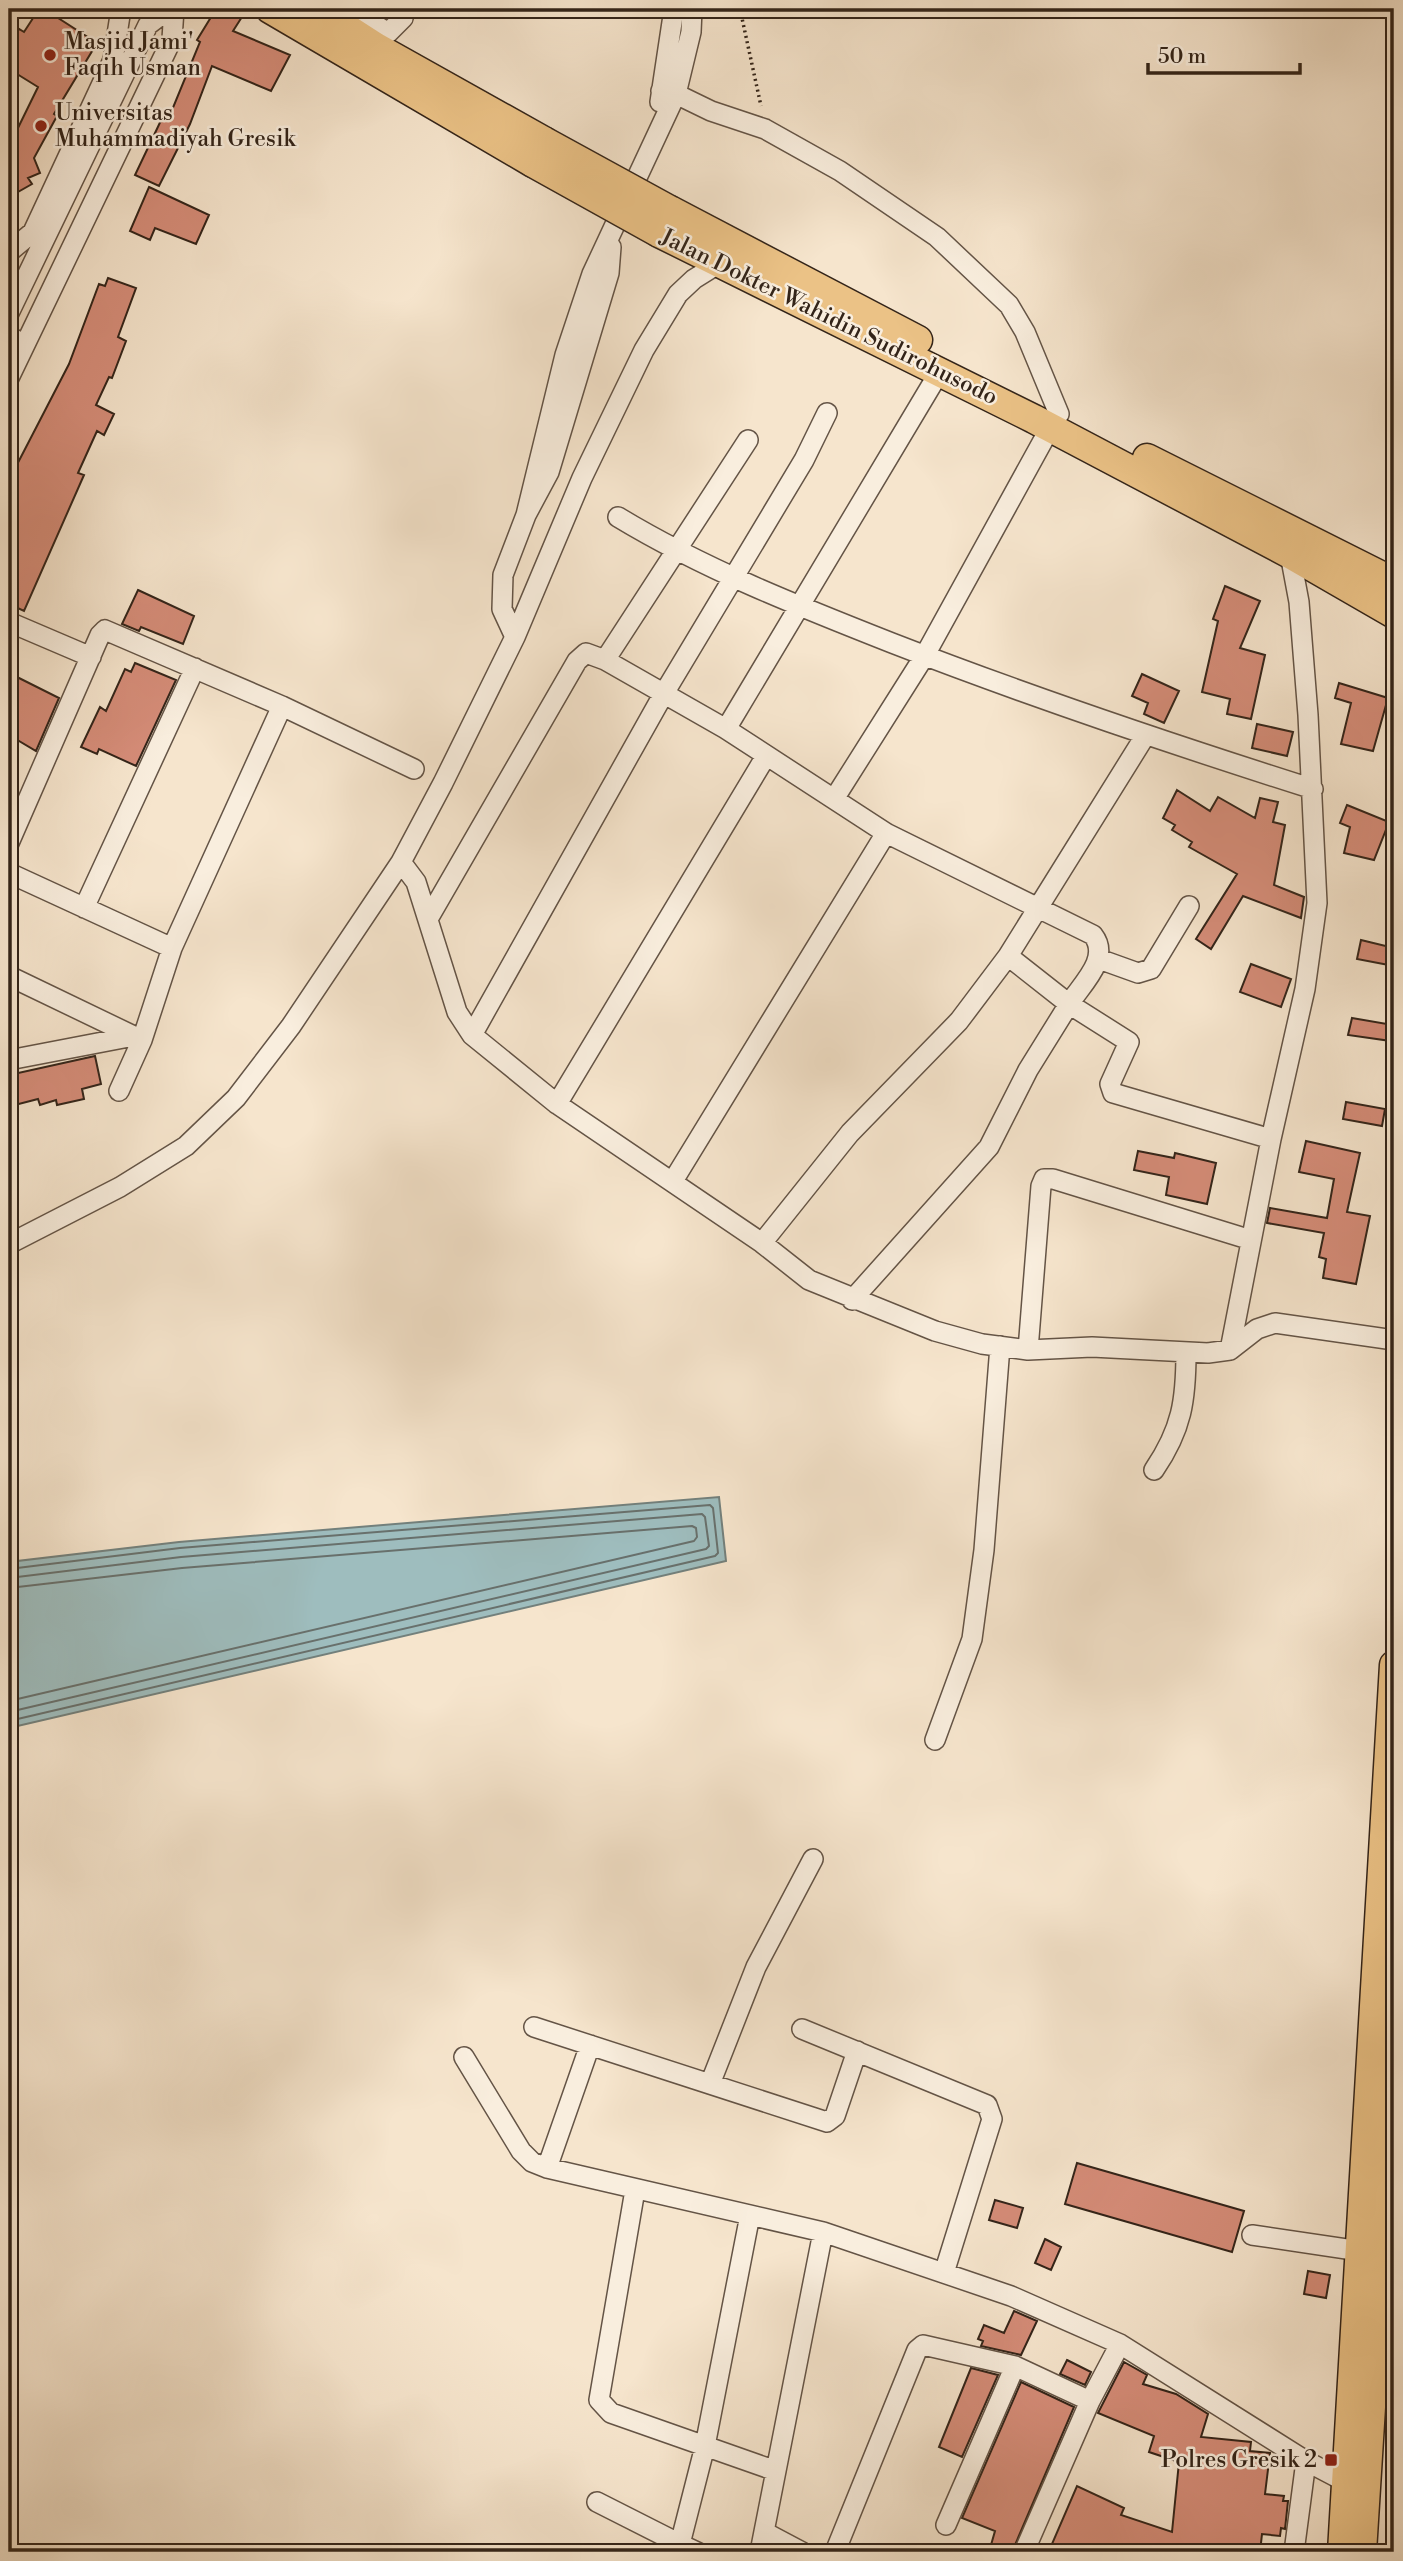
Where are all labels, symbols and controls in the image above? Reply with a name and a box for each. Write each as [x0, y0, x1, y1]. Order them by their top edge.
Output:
place label: Masjid Jami' Faqih Usman [64, 28, 201, 82]
scale bar [1148, 32, 1300, 76]
text: 50 m [1158, 44, 1206, 70]
marker: Masjid Jami' Faqih Usman [42, 47, 58, 63]
place label: Universitas Muhammadiyah Gresik [55, 99, 297, 153]
marker: Universitas Muhammadiyah Gresik [33, 118, 49, 134]
street label: Jalan Dokter Wahidin Sudirohusodo [655, 222, 1002, 411]
place label: Polres Gresik 2 [1161, 2446, 1317, 2474]
marker: Polres Gresik 2 [1323, 2452, 1339, 2468]

